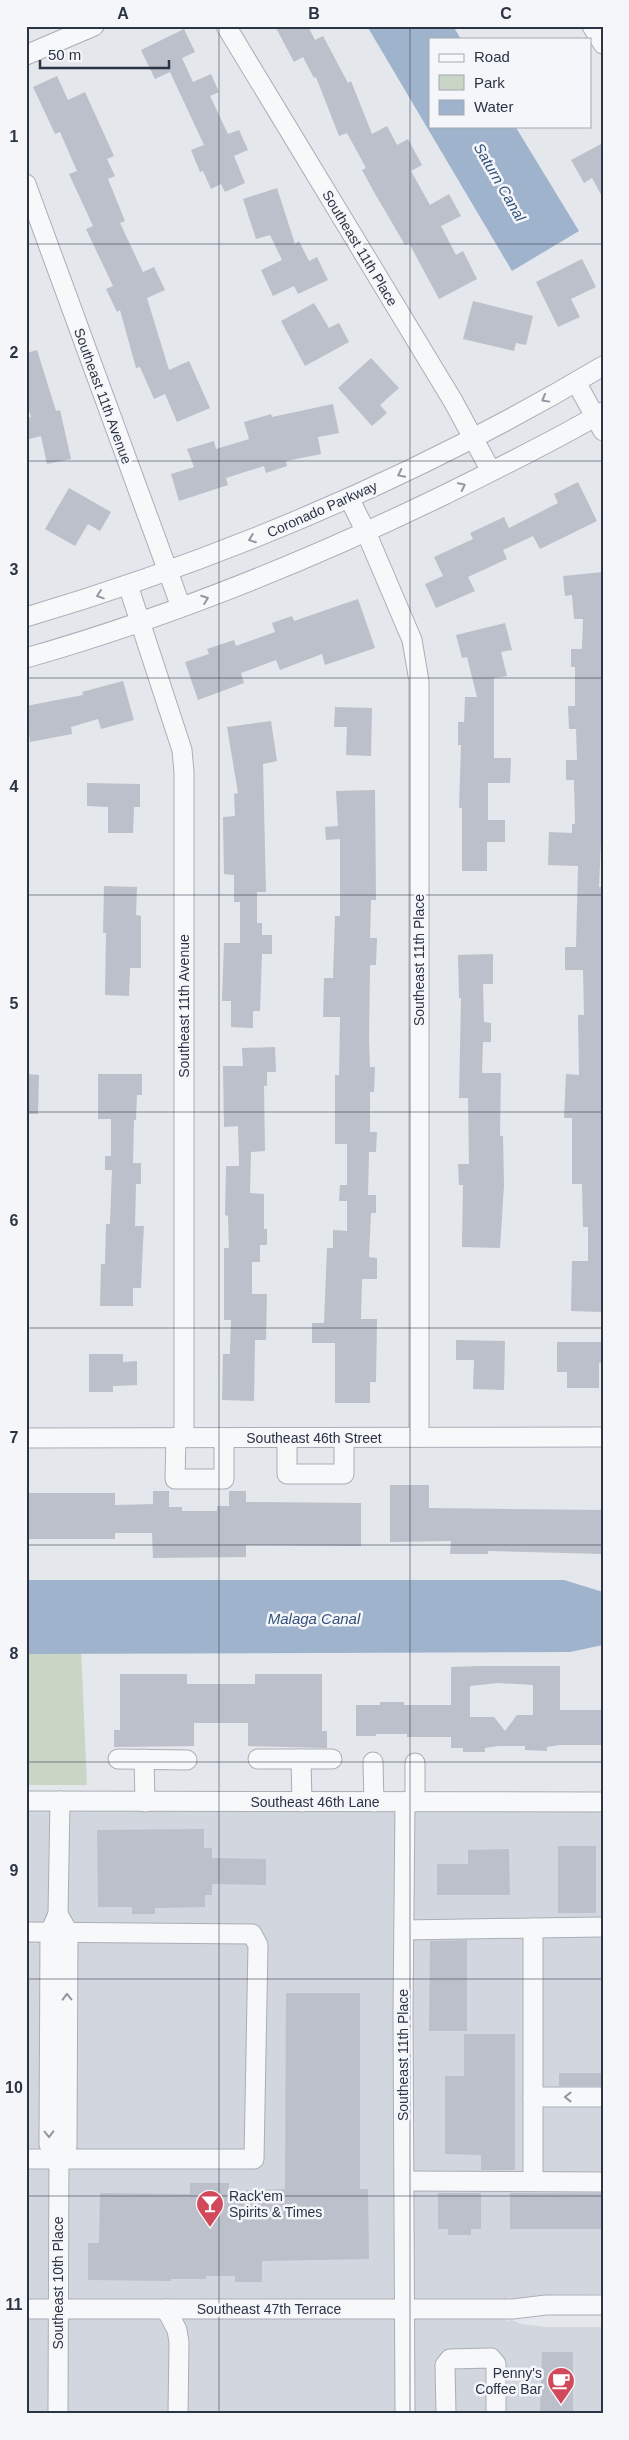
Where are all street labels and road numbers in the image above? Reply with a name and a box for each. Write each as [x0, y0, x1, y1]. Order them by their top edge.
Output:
street label: Southeast 11th Place [319, 187, 401, 309]
street label: Southeast 11th Avenue [71, 326, 135, 466]
street label: Coronado Parkway [264, 477, 380, 541]
street label: Southeast 11th Place [411, 894, 427, 1026]
street label: Southeast 11th Avenue [176, 934, 192, 1078]
street label: Southeast 46th Street [246, 1430, 382, 1446]
street label: Southeast 46th Lane [250, 1794, 380, 1810]
street label: Southeast 11th Place [395, 1989, 411, 2121]
street label: Southeast 10th Place [50, 2216, 66, 2350]
street label: Southeast 47th Terrace [197, 2301, 341, 2317]

